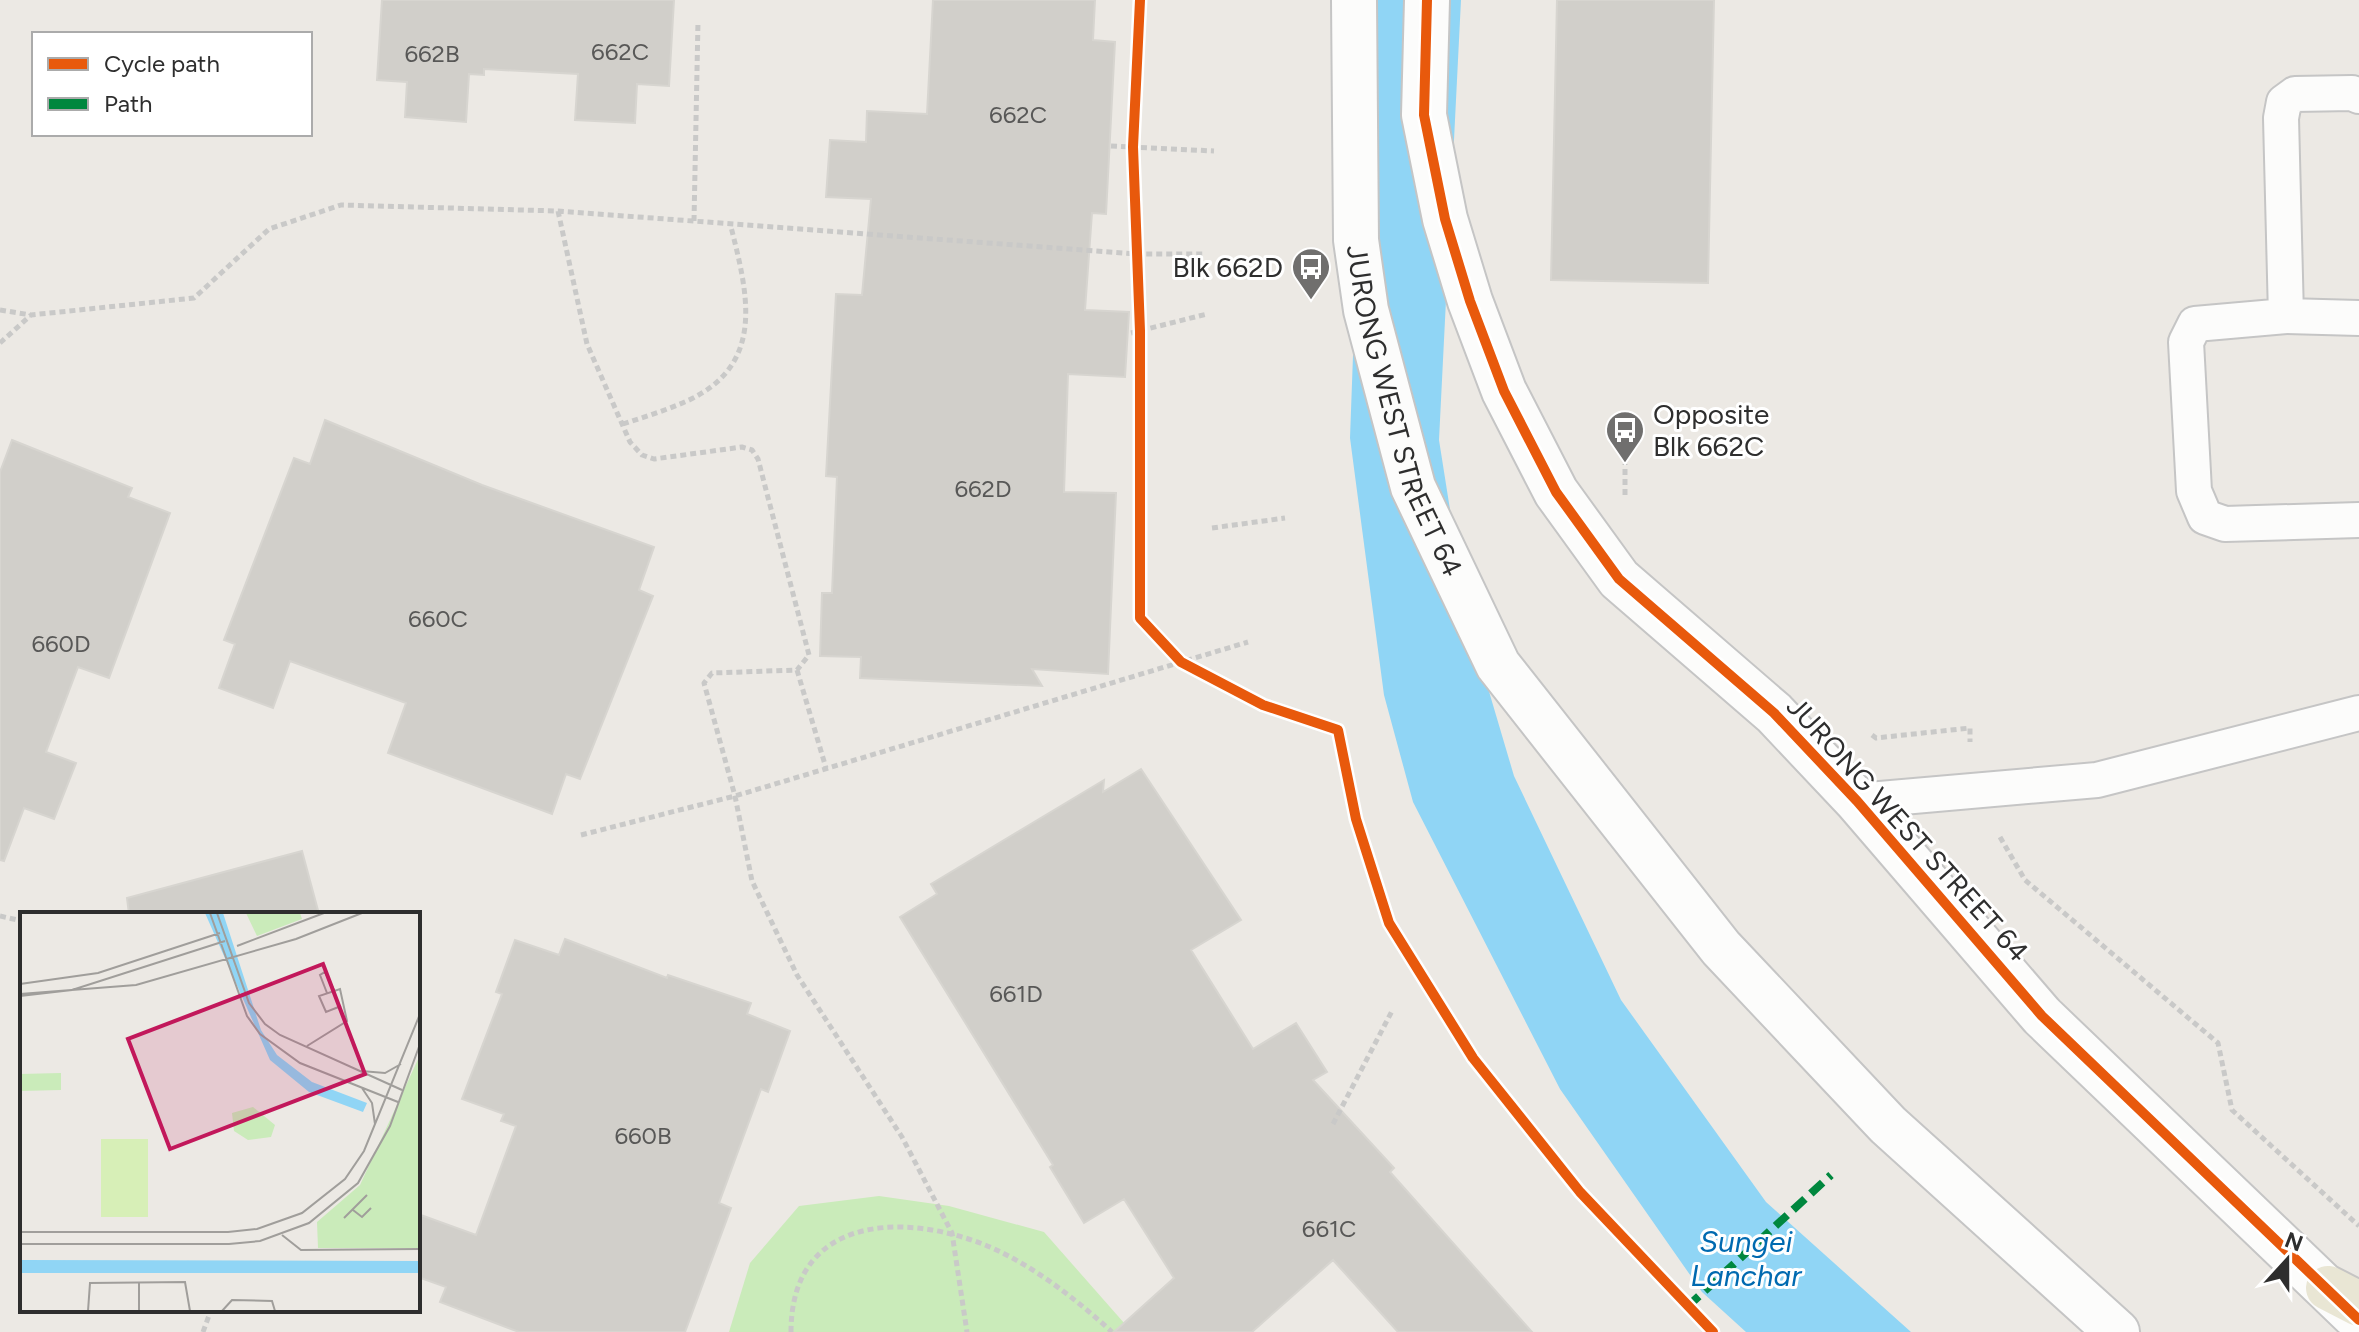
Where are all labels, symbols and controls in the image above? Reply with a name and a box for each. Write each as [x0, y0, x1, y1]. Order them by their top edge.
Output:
legend [32, 32, 312, 136]
house number: 662C [591, 37, 649, 66]
house number: 662B [404, 39, 460, 68]
text: Cycle path [104, 49, 220, 78]
text: Path [104, 89, 152, 118]
house number: 662C [989, 100, 1047, 129]
street label: JURONG WEST STREET 64 [1340, 243, 1470, 582]
bus stop icon: Blk 662D [1290, 246, 1332, 301]
place label: Blk 662D [1173, 250, 1283, 284]
place label: Opposite Blk 662C [1653, 397, 1769, 463]
bus stop icon: Opposite Blk 662C [1604, 409, 1646, 464]
house number: 662D [954, 474, 1012, 503]
house number: 660C [408, 604, 468, 633]
house number: 660D [31, 629, 91, 658]
street label: JURONG WEST STREET 64 [1780, 689, 2036, 969]
inset map [20, 912, 420, 1312]
house number: 661D [989, 979, 1043, 1008]
house number: 660B [614, 1121, 672, 1150]
house number: 661C [1302, 1214, 1356, 1243]
north arrow [2247, 1220, 2327, 1300]
water label: Sungei Lanchar [1691, 1223, 1803, 1294]
text: N [2281, 1226, 2307, 1257]

